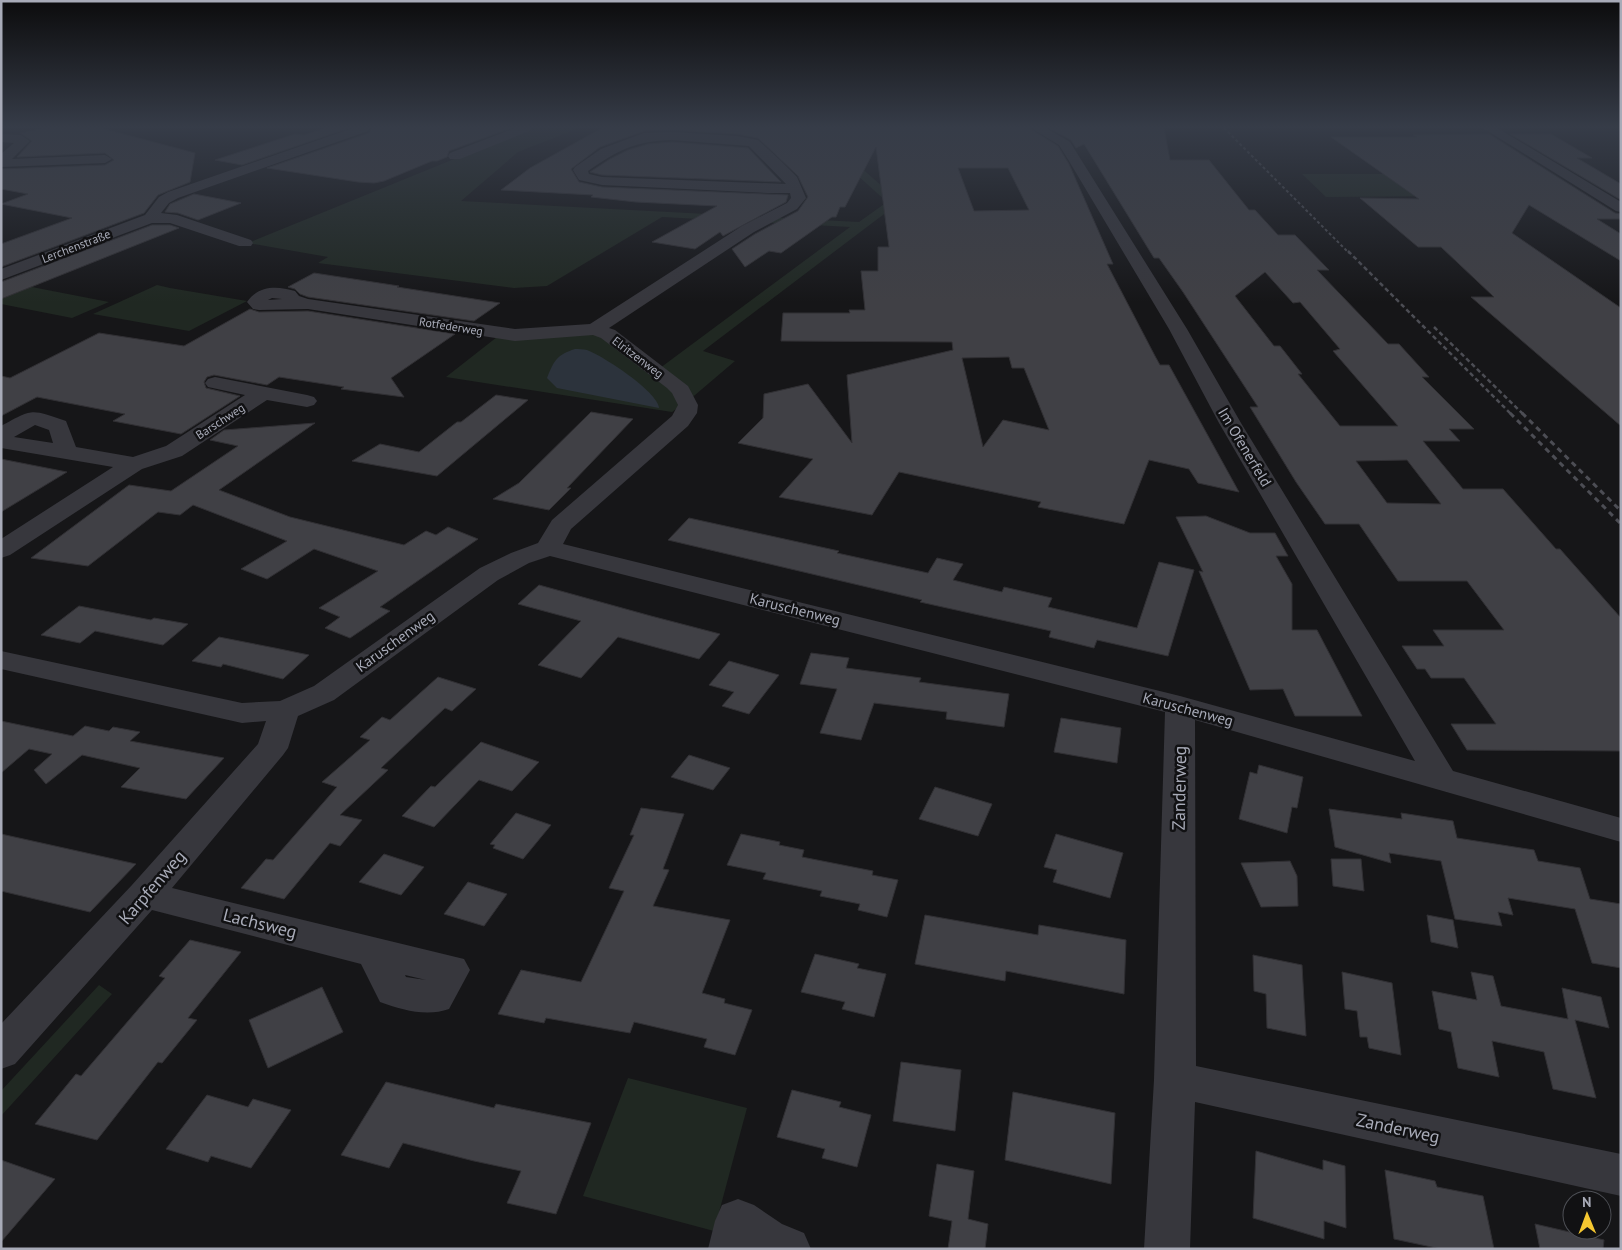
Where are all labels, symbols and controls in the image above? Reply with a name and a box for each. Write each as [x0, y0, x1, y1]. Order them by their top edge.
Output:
street label: Lerchenstraße [39, 226, 113, 266]
street label: Rotfederweg [418, 314, 484, 338]
street label: Elritzenweg [609, 333, 667, 381]
street label: Barschweg [193, 400, 247, 442]
street label: Im Ofenerfeld [1214, 404, 1276, 490]
street label: Karuschenweg [748, 589, 842, 629]
street label: Karuschenweg [352, 606, 438, 676]
street label: Karuschenweg [1141, 688, 1235, 730]
street label: Zanderweg [1167, 745, 1191, 831]
street label: Karpfenweg [113, 845, 191, 929]
street label: Lachsweg [221, 903, 299, 943]
street label: Zanderweg [1354, 1108, 1442, 1148]
north arrow [1562, 1190, 1612, 1240]
text: N [1582, 1193, 1592, 1211]

